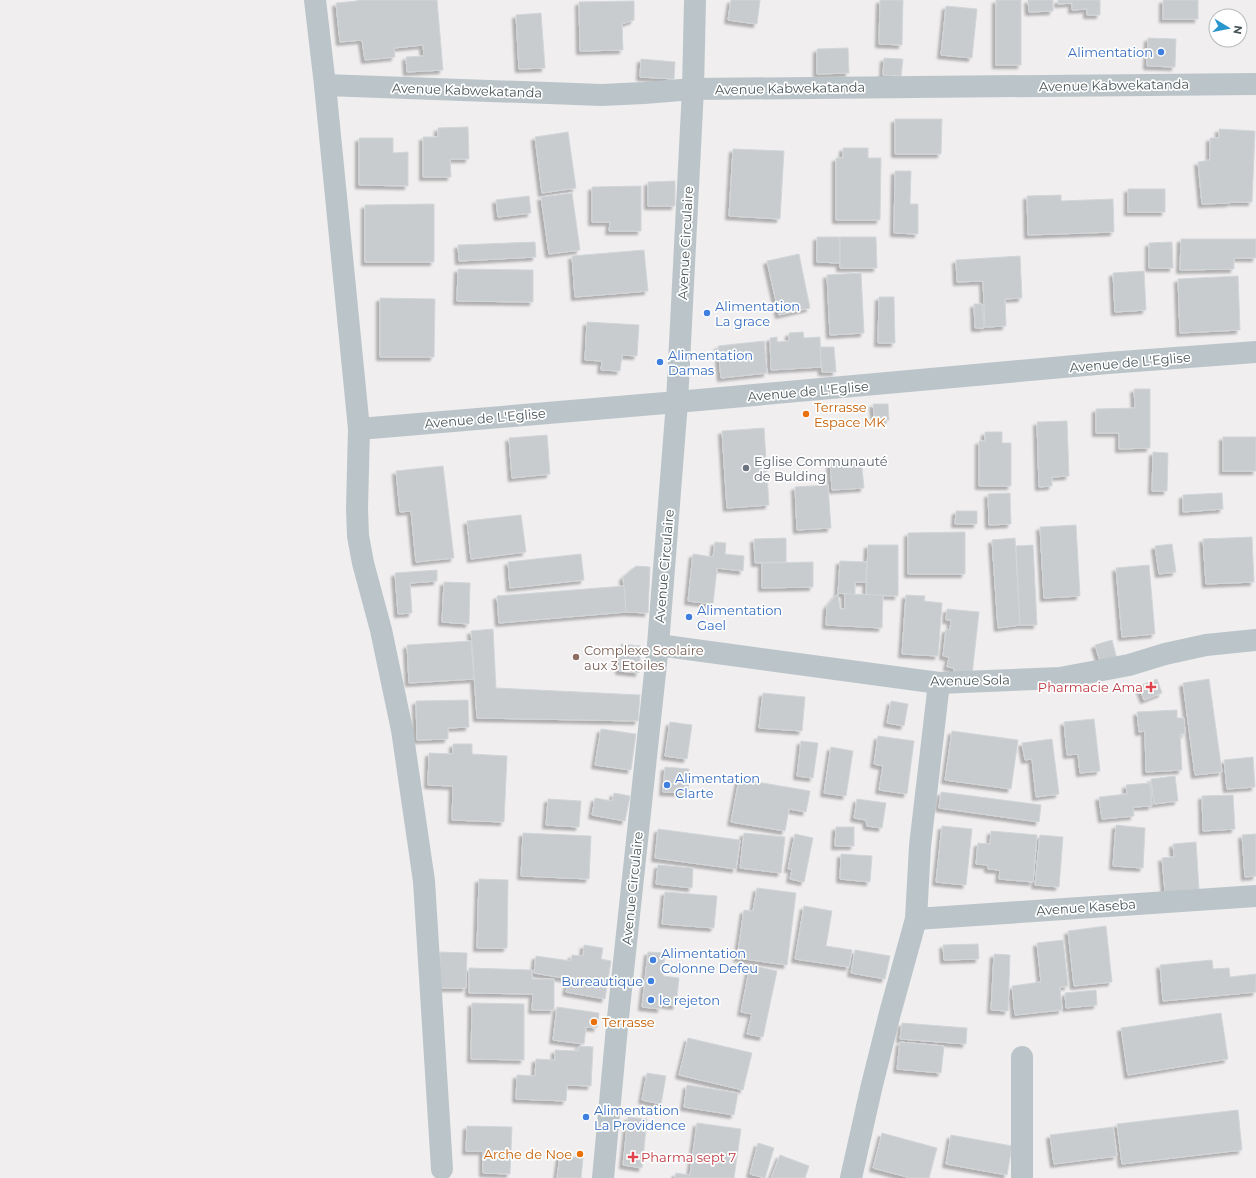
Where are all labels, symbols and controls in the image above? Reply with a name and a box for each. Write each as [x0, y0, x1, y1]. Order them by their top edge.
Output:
north arrow [1208, 8, 1248, 48]
text: N [1230, 24, 1246, 35]
place label: Alimentation [1068, 44, 1153, 60]
marker: Alimentation [1156, 47, 1166, 57]
street label: Avenue Kabwekatanda [1039, 76, 1189, 94]
street label: Avenue Kabwekatanda [392, 79, 542, 101]
street label: Avenue Kabwekatanda [715, 79, 865, 97]
street label: Avenue Circulaire [674, 186, 696, 300]
place label: Alimentation La grace [715, 298, 800, 329]
marker: Alimentation La grace [702, 308, 712, 318]
place label: Alimentation Damas [668, 347, 753, 378]
street label: Avenue de L'Eglise [1069, 349, 1191, 375]
marker: Alimentation Damas [655, 357, 665, 367]
street label: Avenue de L'Eglise [747, 378, 869, 404]
place label: Terrasse Espace MK [814, 399, 886, 430]
street label: Avenue de L'Eglise [424, 405, 546, 431]
marker: Terrasse Espace MK [801, 409, 811, 419]
place label: Eglise Communauté de Bulding [754, 453, 888, 484]
marker: Eglise Communauté de Bulding [741, 463, 751, 473]
street label: Avenue Circulaire [651, 508, 677, 623]
place label: Alimentation Gael [697, 602, 782, 633]
marker: Alimentation Gael [684, 612, 694, 622]
place label: Complexe Scolaire aux 3 Etoiles [584, 642, 704, 673]
marker: Complexe Scolaire aux 3 Etoiles [571, 652, 581, 662]
street label: Avenue Sola [930, 671, 1010, 689]
place label: Pharmacie Ama [1038, 679, 1143, 695]
marker: Pharmacie Ama [1146, 682, 1156, 692]
place label: Alimentation Clarte [675, 770, 760, 801]
marker: Alimentation Clarte [662, 780, 672, 790]
street label: Avenue Circulaire [618, 830, 646, 945]
street label: Avenue Kaseba [1036, 896, 1136, 918]
place label: Alimentation Colonne Defeu [661, 945, 758, 976]
marker: Alimentation Colonne Defeu [648, 955, 658, 965]
place label: Bureautique [561, 973, 643, 989]
marker: Bureautique [646, 976, 656, 986]
place label: le rejeton [659, 992, 720, 1008]
marker: le rejeton [646, 995, 656, 1005]
place label: Terrasse [602, 1014, 655, 1030]
marker: Terrasse [589, 1017, 599, 1027]
place label: Alimentation La Providence [594, 1102, 686, 1133]
marker: Alimentation La Providence [581, 1112, 591, 1122]
place label: Arche de Noe [484, 1146, 572, 1162]
marker: Arche de Noe [575, 1149, 585, 1159]
place label: Pharma sept 7 [641, 1149, 736, 1165]
marker: Pharma sept 7 [628, 1152, 638, 1162]

